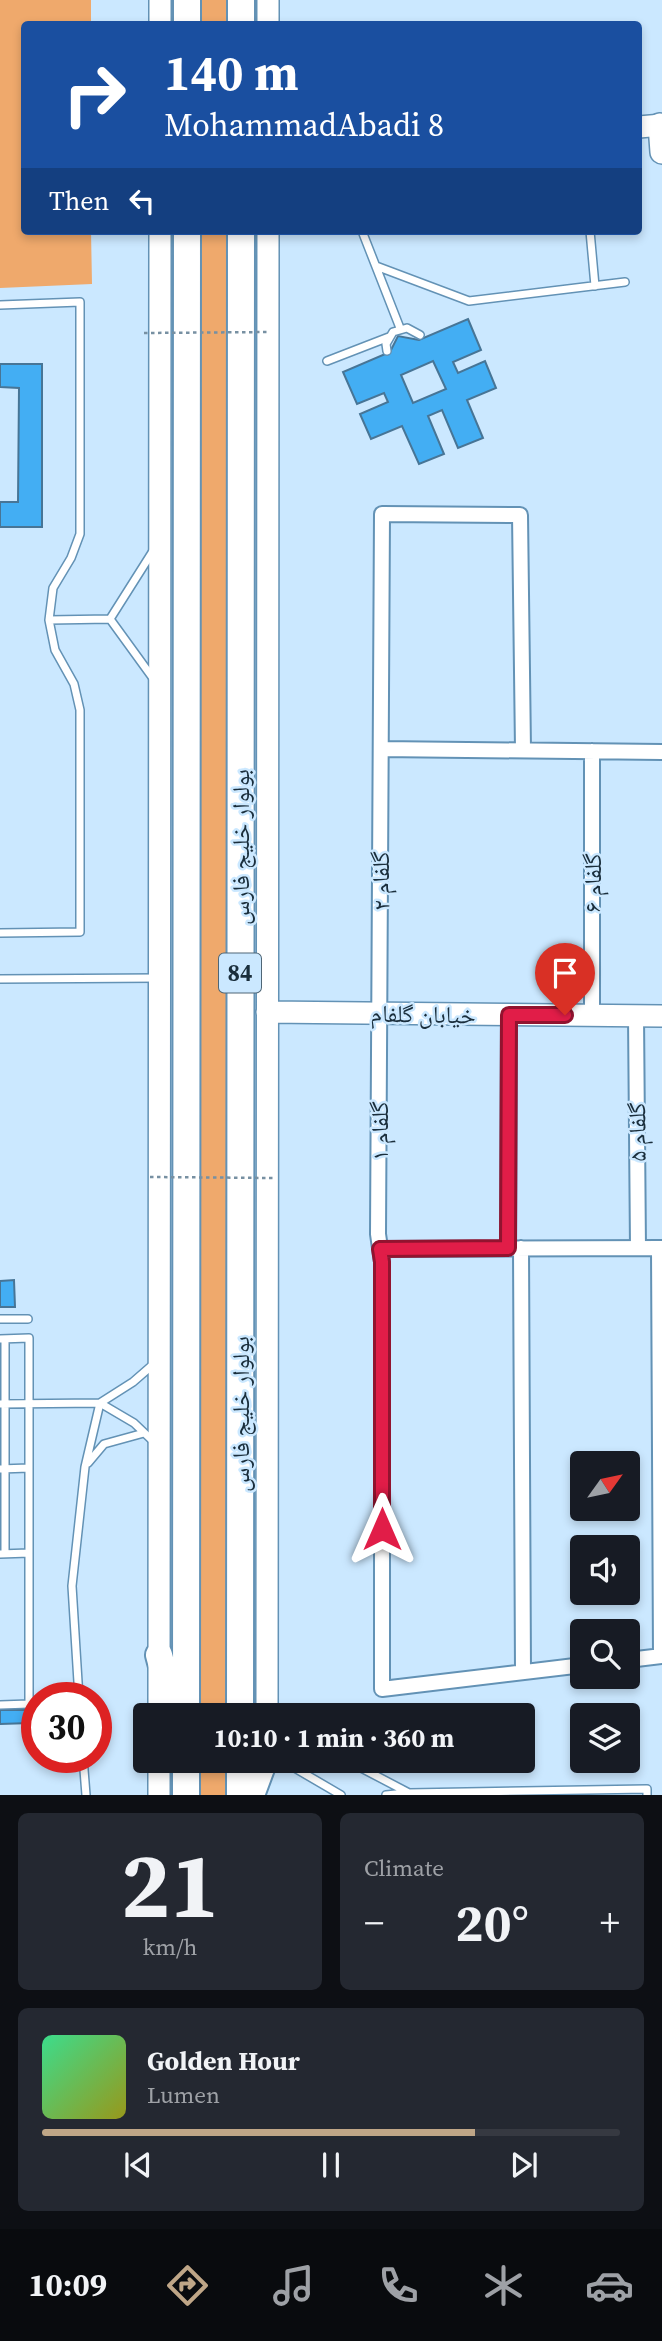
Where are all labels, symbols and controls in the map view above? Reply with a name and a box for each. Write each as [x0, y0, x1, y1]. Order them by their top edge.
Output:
text: 140 m [164, 39, 299, 106]
icon: right [49, 49, 140, 140]
text: MohammadAbadi 8 [164, 103, 444, 147]
icon: left [123, 182, 161, 220]
text: Then [49, 183, 109, 219]
street label: بولوار خلیج فارس [224, 769, 257, 925]
street label: گلفام ۲ [364, 851, 397, 911]
street label: گلفام ۶ [576, 853, 609, 913]
pin [535, 943, 595, 1015]
road number: 84 [219, 954, 261, 992]
icon: arrive [546, 954, 584, 992]
street label: خیابان گلفام [370, 997, 476, 1031]
street label: گلفام ۱ [363, 1101, 396, 1161]
street label: گلفام ۵ [620, 1102, 654, 1162]
street label: بولوار خلیج فارس [224, 1336, 257, 1492]
north arrow [570, 1451, 640, 1521]
map controls [570, 1451, 640, 1773]
position arrow [345, 1492, 419, 1566]
button: sound [570, 1535, 640, 1605]
button: search [570, 1619, 640, 1689]
speed limit sign: 30 [21, 1682, 112, 1773]
button: layers [570, 1703, 640, 1773]
text: 10:10 · 1 min · 360 m [214, 1720, 454, 1756]
text: 21 [121, 1823, 219, 1947]
text: Climate [364, 1852, 444, 1884]
text: 20° [455, 1887, 529, 1958]
text: − [364, 1897, 384, 1949]
text: + [600, 1897, 620, 1949]
text: km/h [143, 1931, 197, 1963]
text: Golden Hour [147, 2043, 300, 2079]
text: Lumen [147, 2079, 220, 2111]
icon: previous [119, 2146, 157, 2184]
icon: pause [312, 2146, 350, 2184]
icon: next [505, 2146, 543, 2184]
icon: directions [163, 2261, 212, 2310]
icon: music [269, 2261, 318, 2310]
icon: phone [374, 2261, 423, 2310]
icon: climate [479, 2261, 528, 2310]
icon: car [585, 2261, 634, 2310]
text: 10:09 [28, 2263, 107, 2307]

